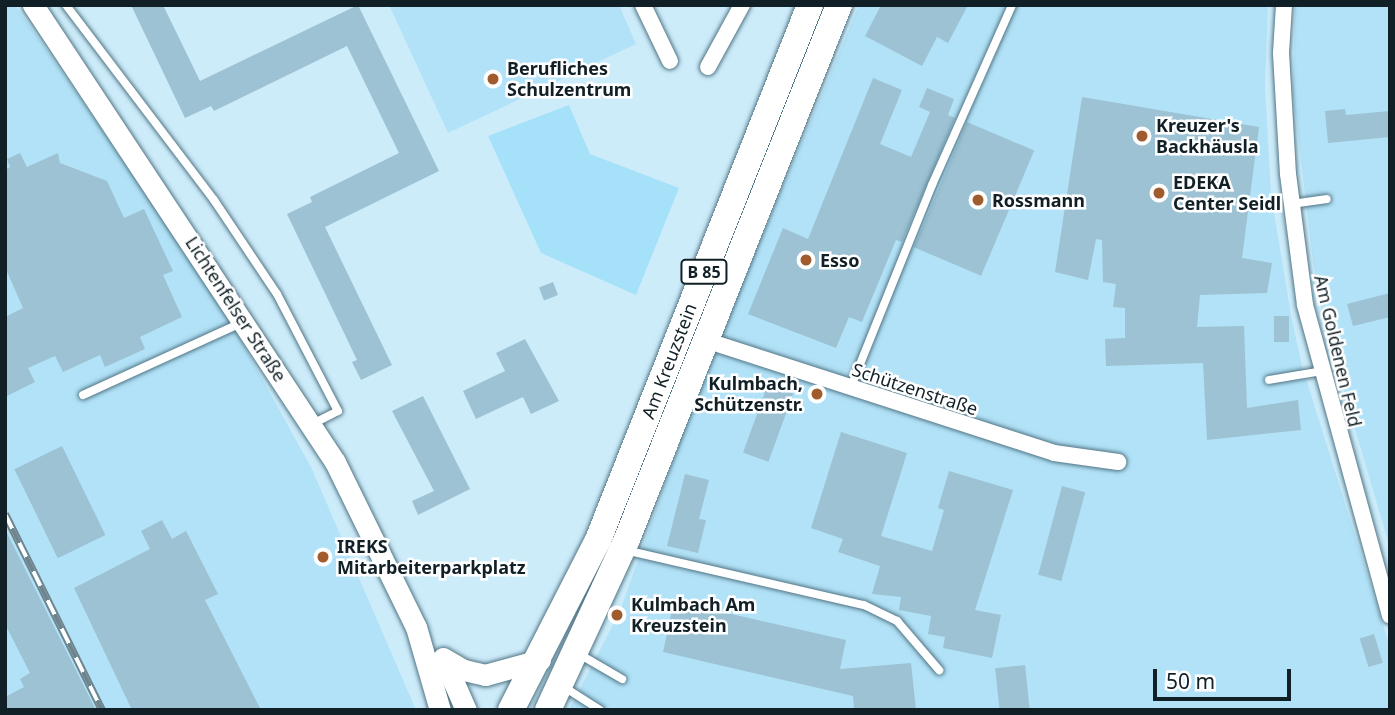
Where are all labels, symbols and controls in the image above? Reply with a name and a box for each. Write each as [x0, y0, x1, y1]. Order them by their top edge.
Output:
place label: Berufliches Schulzentrum [507, 58, 631, 100]
marker: Berufliches Schulzentrum [485, 71, 501, 87]
place label: Kreuzer's Backhäusla [1156, 115, 1259, 158]
marker: Kreuzer's Backhäusla [1134, 128, 1150, 144]
place label: EDEKA Center Seidl [1173, 172, 1281, 214]
marker: EDEKA Center Seidl [1151, 185, 1167, 201]
place label: Rossmann [992, 189, 1085, 211]
marker: Rossmann [970, 192, 986, 208]
street label: Lichtenfelser Straße [181, 232, 291, 386]
place label: Esso [820, 249, 859, 271]
marker: Esso [798, 252, 814, 268]
road number: B 85 [680, 260, 728, 284]
street label: Am Goldenen Feld [1310, 273, 1366, 429]
street label: Am Kreuzstein [637, 300, 701, 422]
street label: Schützenstraße [849, 359, 981, 419]
place label: Kulmbach, Schützenstr. [694, 373, 803, 416]
marker: Kulmbach, Schützenstr. [809, 386, 825, 402]
place label: IREKS Mitarbeiterparkplatz [337, 536, 526, 578]
marker: IREKS Mitarbeiterparkplatz [315, 549, 331, 565]
place label: Kulmbach Am Kreuzstein [631, 594, 755, 636]
marker: Kulmbach Am Kreuzstein [609, 607, 625, 623]
scale bar [1157, 656, 1295, 700]
text: 50 m [1166, 667, 1215, 695]

